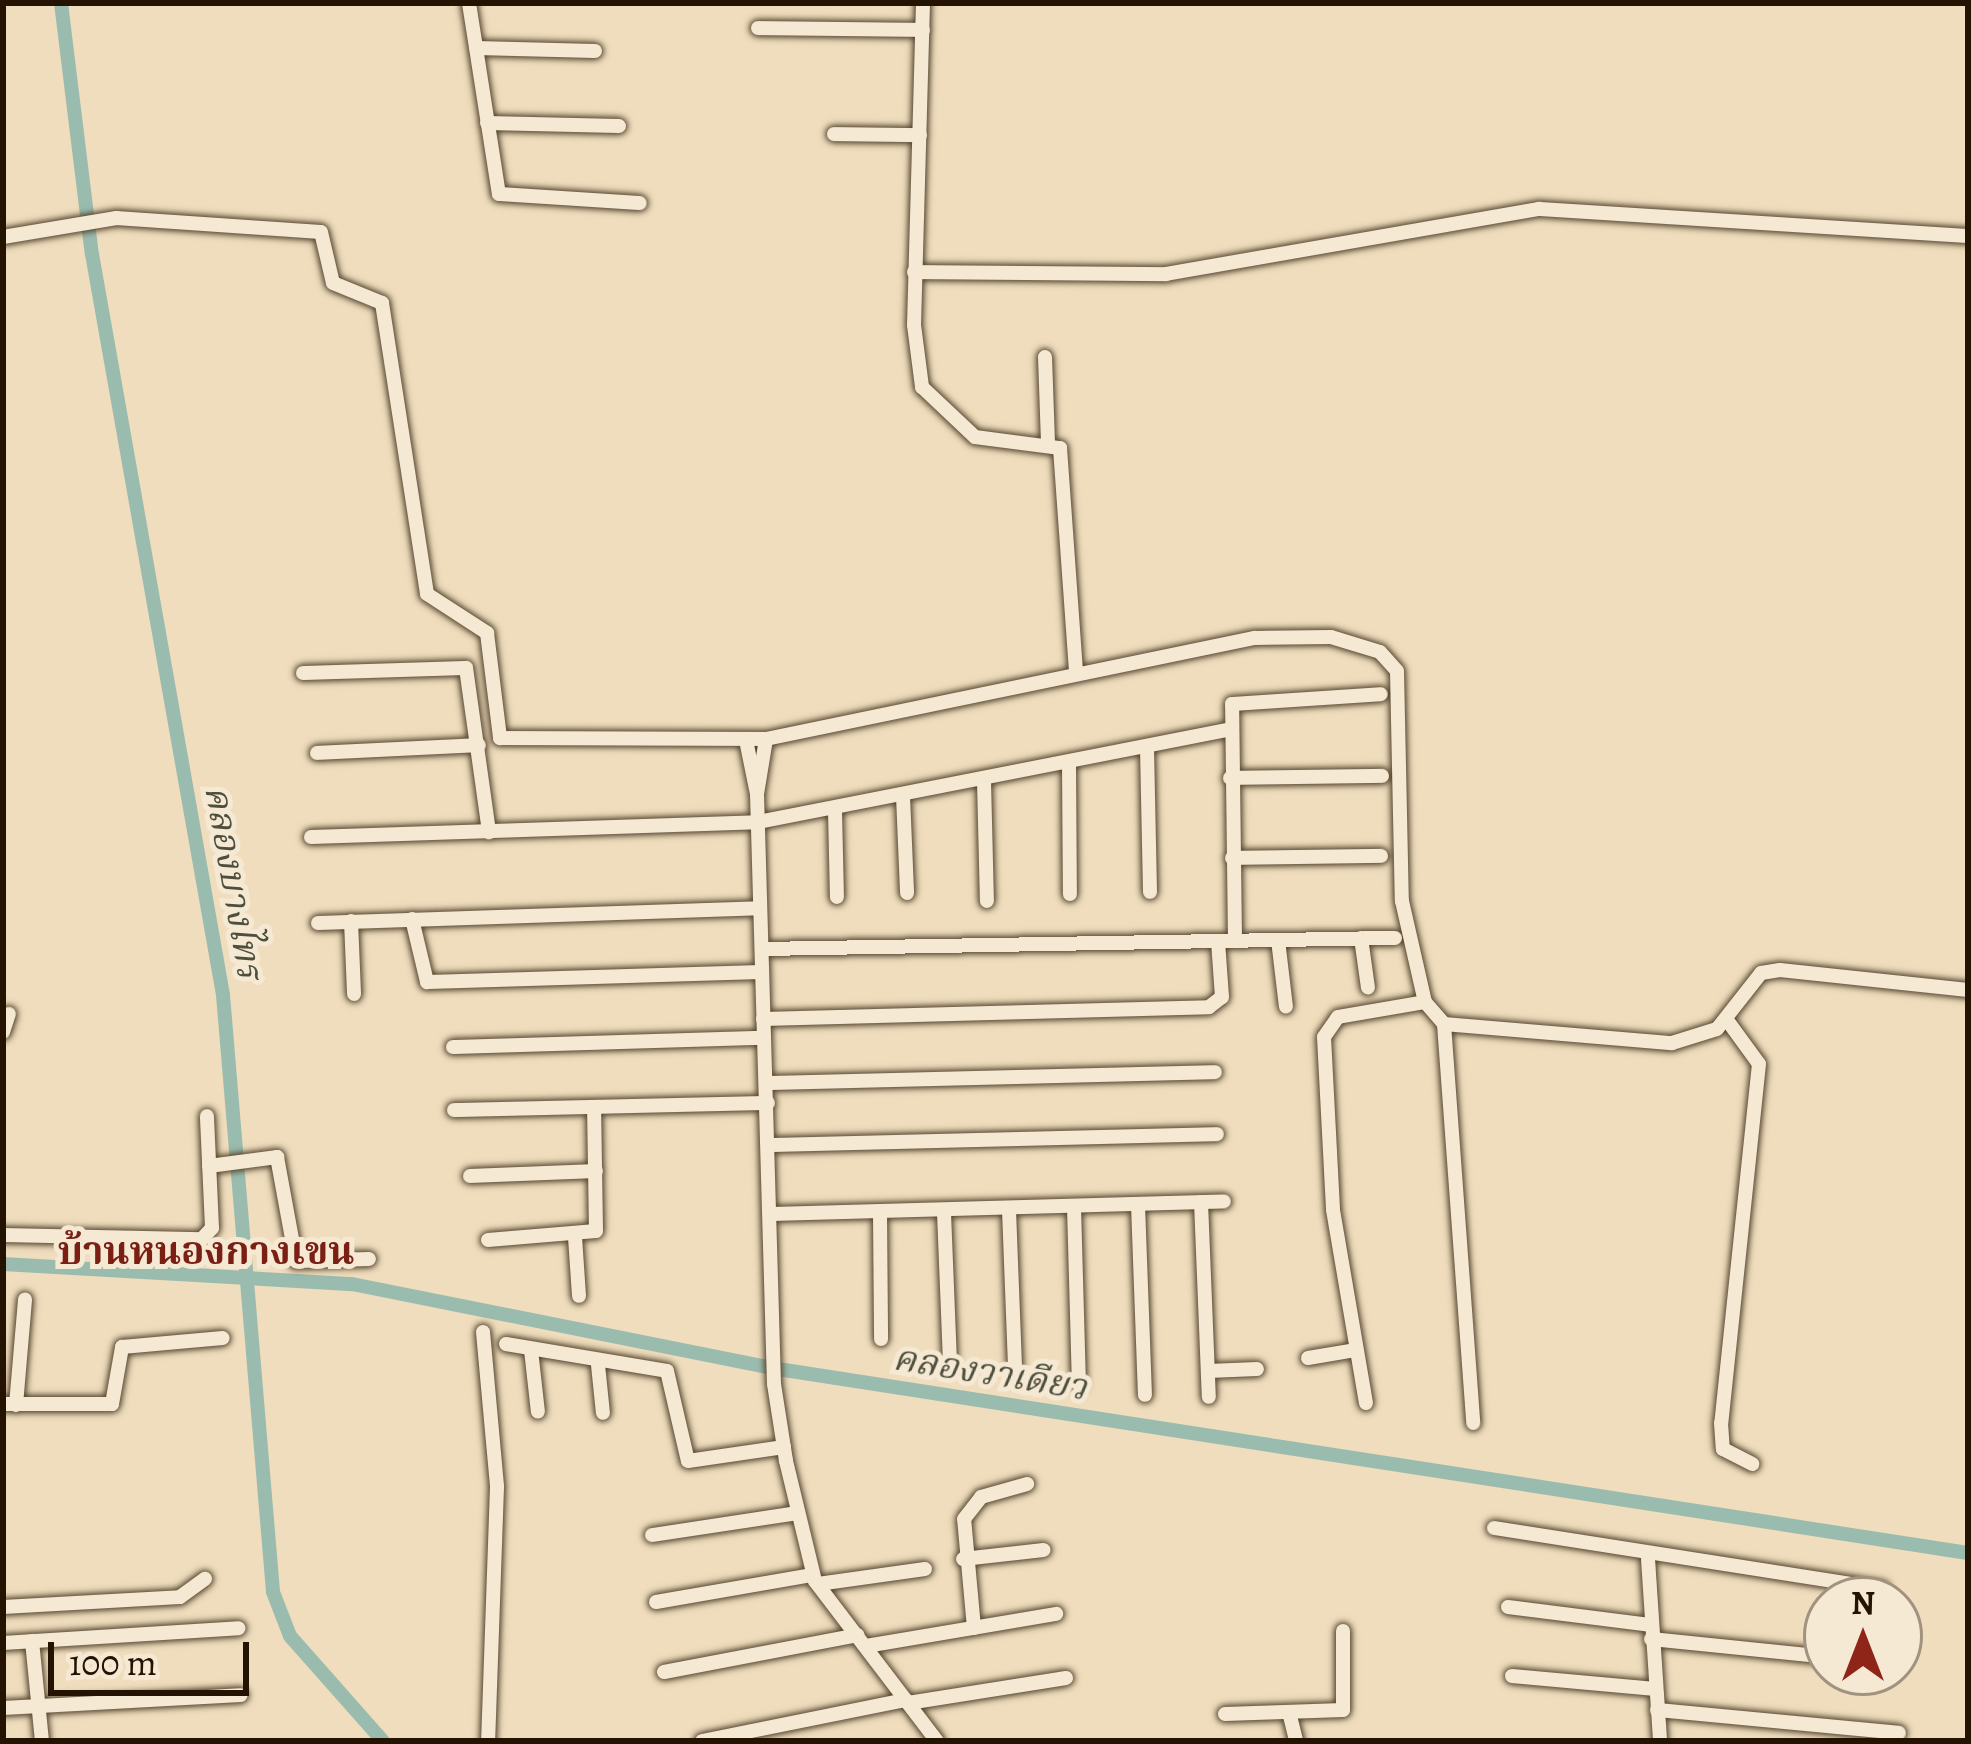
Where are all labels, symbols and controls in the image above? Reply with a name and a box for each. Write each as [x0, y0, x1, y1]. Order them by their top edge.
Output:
water label: คลองบางไทร [196, 782, 272, 982]
district label: บ้านหนองกางเขน [58, 1228, 354, 1274]
water label: คลองวาเดียว [890, 1335, 1090, 1409]
north arrow [1803, 1576, 1923, 1696]
text: N [1851, 1580, 1875, 1625]
scale bar [54, 1618, 255, 1692]
text: 100 m [69, 1638, 157, 1687]

